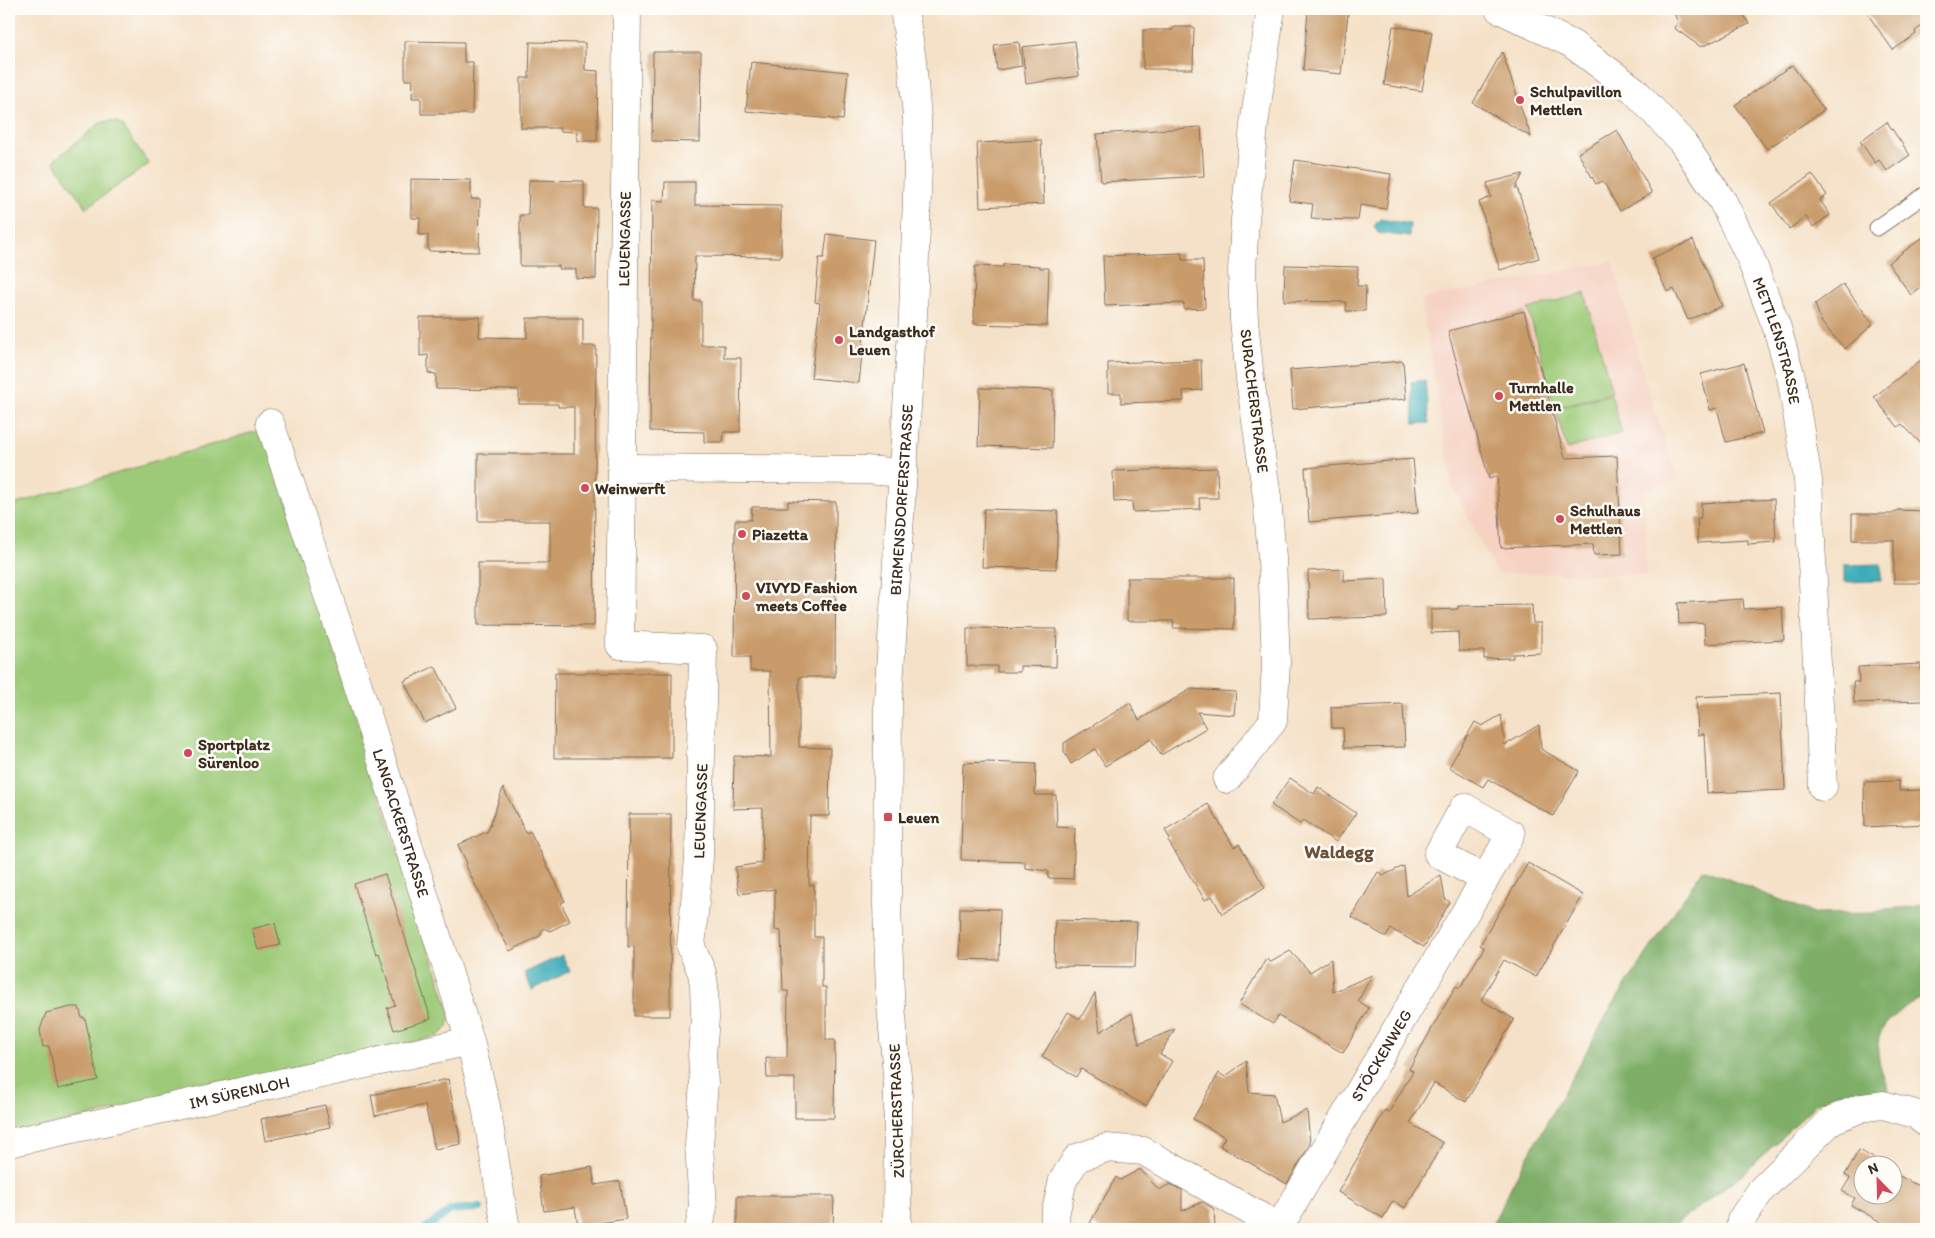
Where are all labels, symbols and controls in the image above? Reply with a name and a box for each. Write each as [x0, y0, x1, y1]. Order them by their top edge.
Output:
place label: Schulpavillon Mettlen [1530, 82, 1622, 119]
marker: Schulpavillon Mettlen [1514, 94, 1526, 106]
street label: LEUENGASSE [614, 191, 635, 287]
street label: METTLENSTRASSE [1748, 274, 1804, 406]
place label: Landgasthof Leuen [849, 322, 936, 359]
street label: SURACHERSTRASSE [1236, 328, 1273, 474]
marker: Landgasthof Leuen [833, 334, 845, 346]
place label: Turnhalle Mettlen [1508, 378, 1574, 415]
marker: Turnhalle Mettlen [1493, 390, 1505, 402]
street label: BIRMENSDORFERSTRASSE [886, 404, 917, 596]
place label: Weinwerft [595, 479, 666, 498]
marker: Weinwerft [579, 482, 591, 494]
place label: Schulhaus Mettlen [1570, 501, 1641, 538]
marker: Schulhaus Mettlen [1554, 513, 1566, 525]
place label: Piazetta [752, 525, 809, 544]
marker: Piazetta [736, 528, 748, 540]
place label: VIVYD Fashion meets Coffee [755, 578, 858, 615]
marker: VIVYD Fashion meets Coffee [740, 590, 752, 602]
place label: Sportplatz Sürenloo [198, 735, 271, 772]
marker: Sportplatz Sürenloo [182, 747, 194, 759]
street label: LANGACKERSTRASSE [369, 747, 433, 900]
street label: LEUENGASSE [689, 763, 712, 859]
place label: Leuen [898, 808, 940, 827]
marker: Leuen [882, 811, 894, 823]
district label: Waldegg [1304, 840, 1375, 863]
street label: STÖCKENWEG [1347, 1006, 1416, 1105]
street label: ZÜRCHERSTRASSE [885, 1043, 908, 1179]
street label: IM SÜRENLOH [188, 1072, 291, 1113]
north arrow [1852, 1156, 1902, 1206]
text: N [1865, 1159, 1881, 1178]

